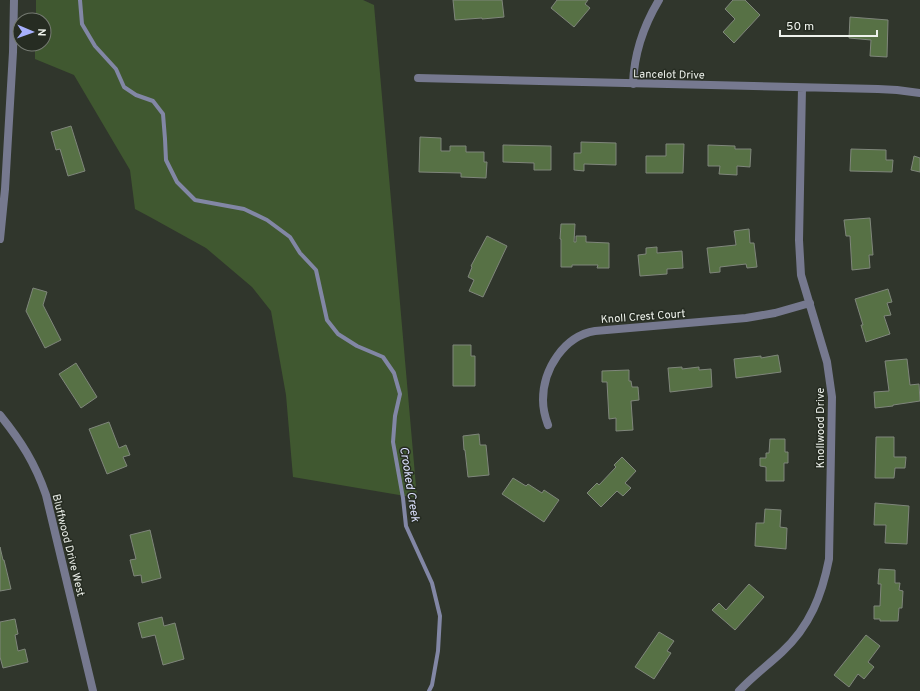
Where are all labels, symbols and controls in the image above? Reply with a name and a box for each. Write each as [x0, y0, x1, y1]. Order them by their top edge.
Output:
north arrow [12, 12, 52, 52]
scale bar [780, 12, 877, 38]
text: 50 m [786, 19, 814, 35]
text: N [34, 28, 48, 37]
street label: Lancelot Drive [633, 67, 705, 83]
street label: Knoll Crest Court [600, 307, 686, 327]
street label: Knollwood Drive [814, 388, 828, 468]
water label: Crooked Creek [395, 445, 423, 524]
street label: Bluffwood Drive West [48, 492, 88, 598]

